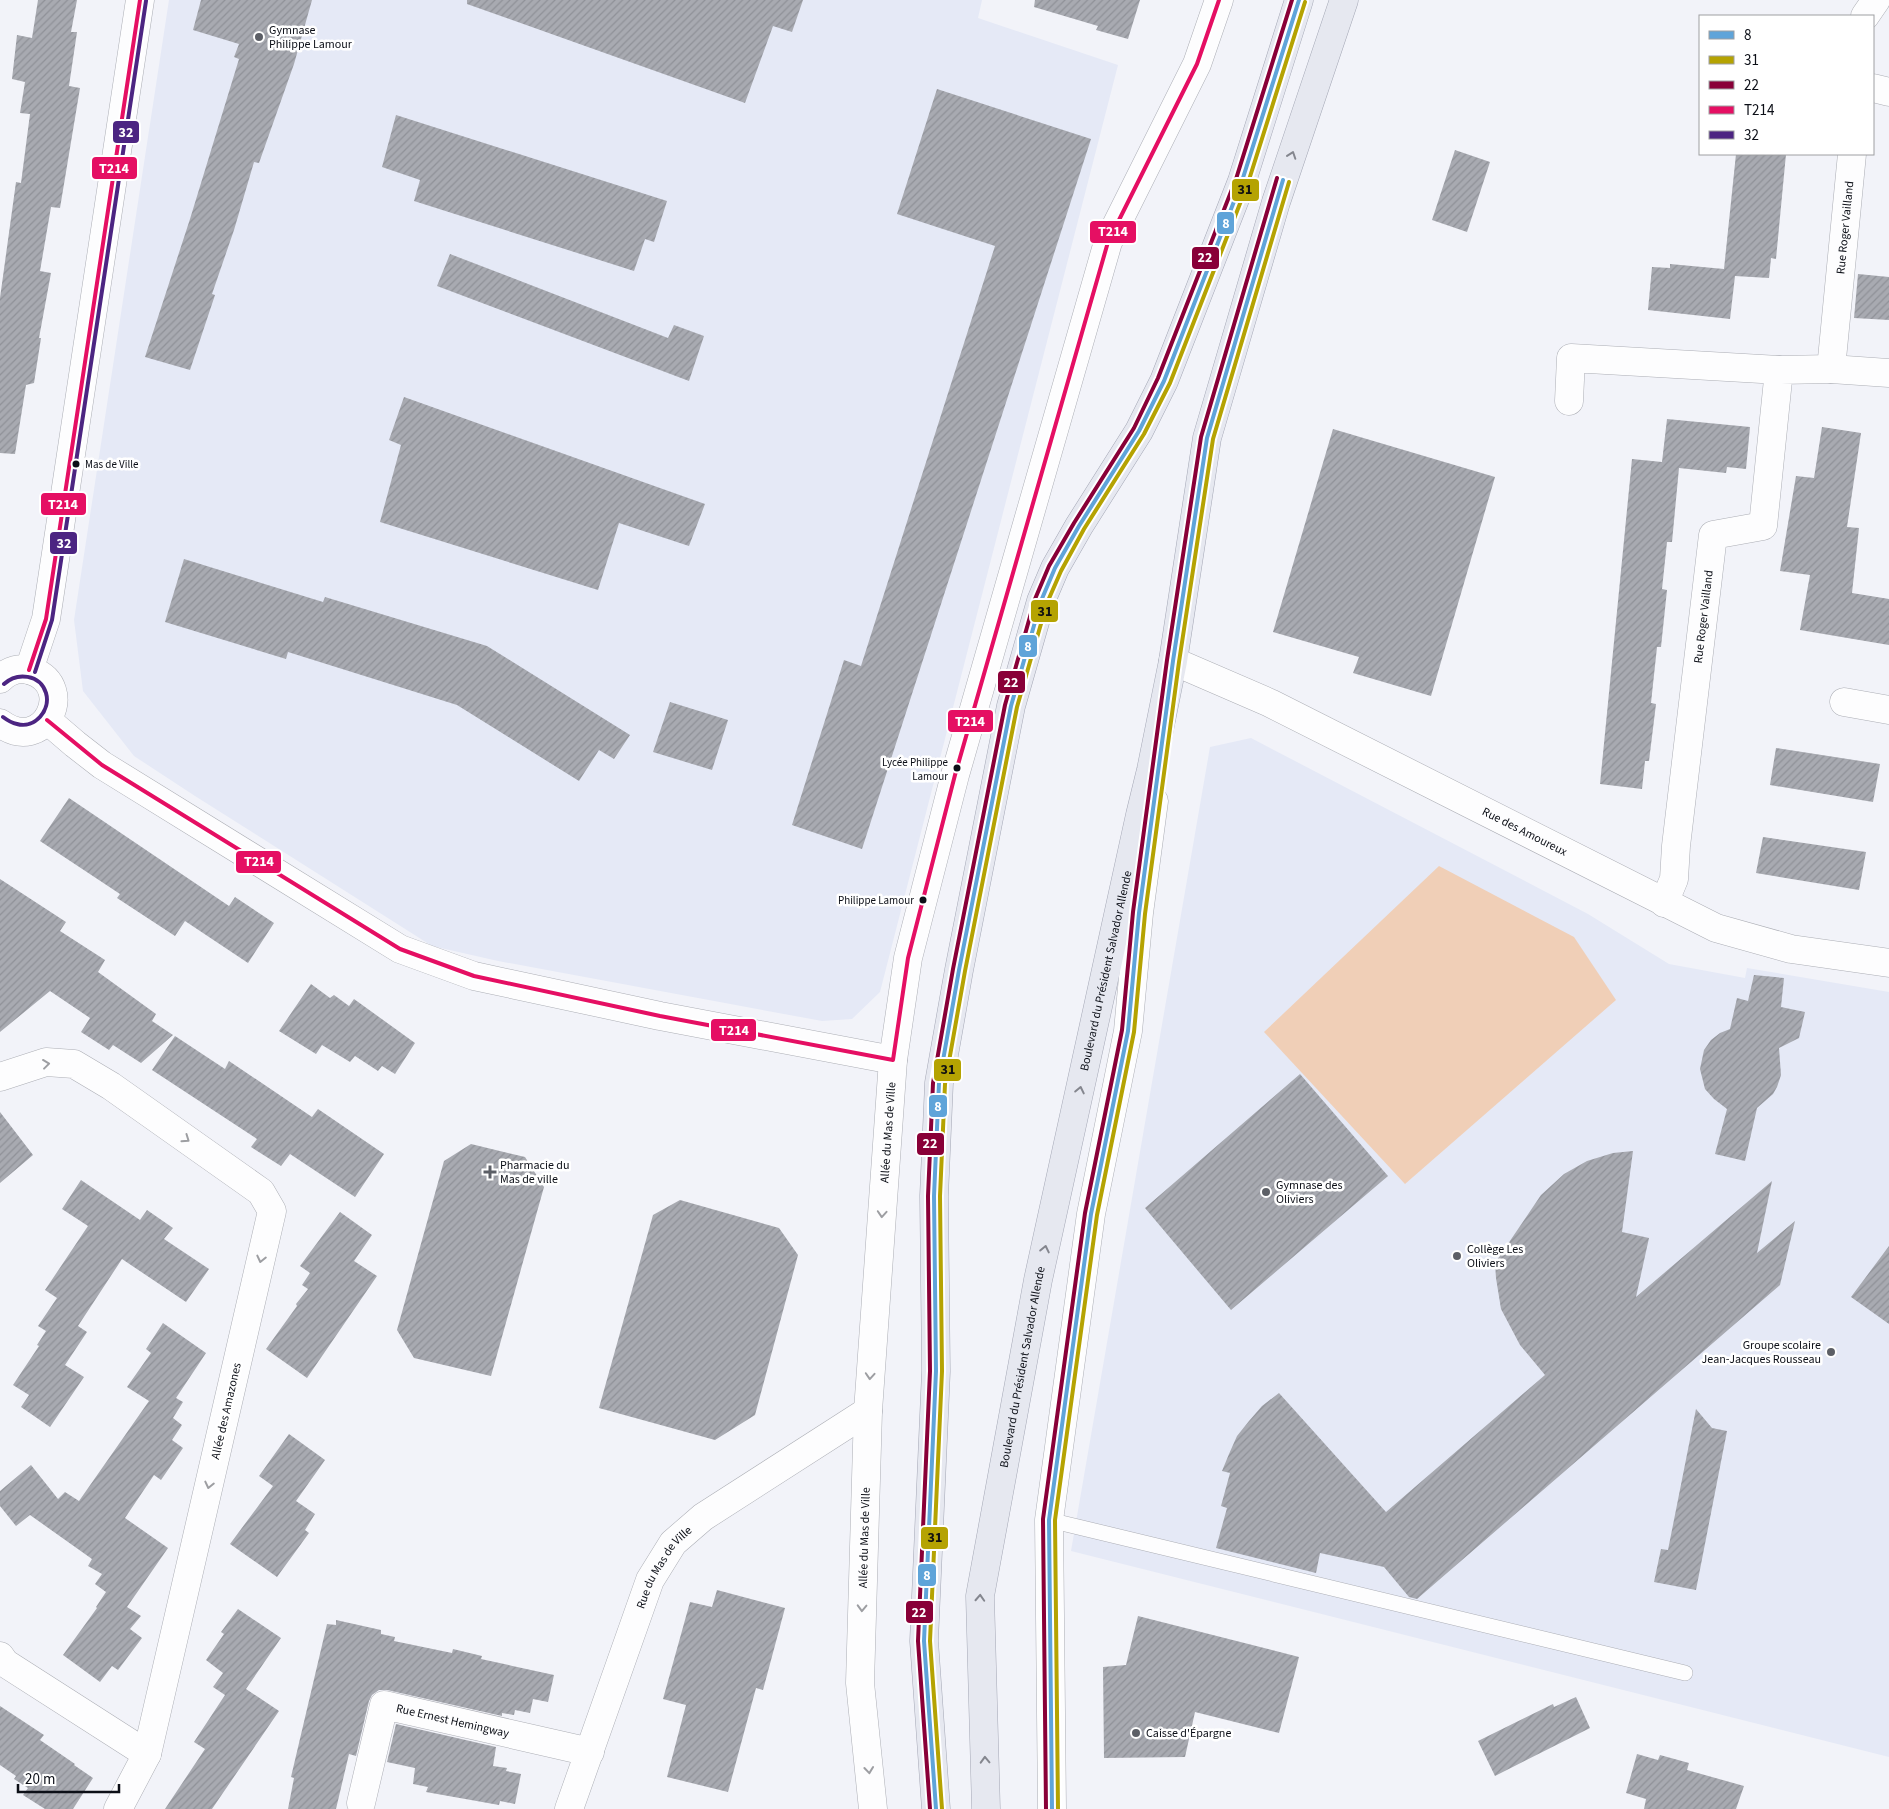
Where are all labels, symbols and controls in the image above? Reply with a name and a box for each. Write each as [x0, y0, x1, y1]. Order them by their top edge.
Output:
legend [1699, 15, 1874, 155]
place label: Gymnase Philippe Lamour [269, 22, 353, 53]
text: 8 [1744, 25, 1751, 46]
marker: Gymnase Philippe Lamour [253, 31, 265, 43]
text: 31 [1744, 50, 1759, 71]
text: 22 [1744, 75, 1759, 96]
text: T214 [1744, 100, 1775, 121]
line badge: 32 [112, 120, 140, 144]
text: 32 [119, 123, 133, 143]
text: 32 [1744, 125, 1759, 146]
one-way arrow [1286, 151, 1296, 159]
line badge: T214 [91, 156, 138, 180]
text: T214 [99, 159, 130, 179]
line badge: 31 [1231, 178, 1260, 202]
text: 31 [1238, 180, 1252, 200]
street label: Rue Roger Vailland [1832, 180, 1858, 275]
line badge: 8 [1216, 211, 1235, 235]
text: 8 [1222, 214, 1230, 234]
line badge: T214 [1089, 220, 1137, 244]
text: T214 [1098, 222, 1129, 242]
line badge: 22 [1191, 246, 1220, 270]
text: 22 [1198, 248, 1212, 268]
place label: Mas de Ville [85, 457, 139, 472]
marker: Mas de Ville [71, 459, 81, 469]
line badge: T214 [40, 492, 87, 516]
text: T214 [48, 495, 79, 515]
line badge: 32 [49, 531, 78, 555]
text: 32 [57, 534, 71, 554]
street label: Rue Roger Vailland [1690, 569, 1718, 664]
line badge: 31 [1030, 599, 1059, 623]
text: 31 [1038, 602, 1052, 622]
line badge: 8 [1018, 634, 1038, 658]
text: 8 [1024, 637, 1032, 657]
line badge: 22 [997, 670, 1026, 694]
text: 22 [1004, 673, 1018, 693]
line badge: T214 [947, 709, 994, 733]
text: T214 [955, 712, 986, 732]
place label: Lycée Philippe Lamour [882, 755, 949, 784]
marker: Lycée Philippe Lamour [952, 763, 962, 773]
street label: Rue des Amoureux [1479, 803, 1571, 861]
line badge: T214 [235, 850, 282, 874]
text: T214 [244, 852, 275, 872]
street label: Boulevard du Président Salvador Allende [1076, 869, 1137, 1072]
place label: Philippe Lamour [838, 893, 914, 908]
marker: Philippe Lamour [918, 895, 928, 905]
line badge: T214 [710, 1018, 757, 1042]
text: T214 [719, 1021, 750, 1041]
line badge: 31 [933, 1058, 962, 1082]
one-way arrow [43, 1059, 51, 1070]
text: 31 [941, 1060, 955, 1080]
street label: Allée du Mas de Ville [876, 1081, 900, 1184]
one-way arrow [1074, 1086, 1085, 1095]
line badge: 8 [928, 1094, 948, 1118]
text: 8 [934, 1097, 942, 1117]
line badge: 22 [916, 1132, 945, 1156]
one-way arrow [180, 1133, 190, 1142]
text: 22 [923, 1134, 937, 1154]
place label: Pharmacie du Mas de ville [500, 1157, 570, 1188]
marker: Pharmacie du Mas de ville [484, 1166, 496, 1178]
place label: Gymnase des Oliviers [1276, 1177, 1343, 1208]
marker: Gymnase des Oliviers [1260, 1186, 1272, 1198]
one-way arrow [876, 1210, 887, 1218]
place label: Collège Les Oliviers [1467, 1241, 1523, 1272]
one-way arrow [1039, 1245, 1050, 1253]
marker: Collège Les Oliviers [1451, 1250, 1463, 1262]
one-way arrow [256, 1254, 267, 1263]
street label: Boulevard du Président Salvador Allende [996, 1265, 1050, 1469]
place label: Groupe scolaire Jean-Jacques Rousseau [1702, 1337, 1821, 1368]
marker: Groupe scolaire Jean-Jacques Rousseau [1825, 1346, 1837, 1358]
street label: Allée des Amazones [207, 1361, 246, 1461]
one-way arrow [865, 1372, 876, 1380]
one-way arrow [204, 1481, 215, 1490]
street label: Allée du Mas de Ville [855, 1487, 875, 1589]
street label: Rue du Mas de Ville [633, 1522, 696, 1611]
line badge: 31 [920, 1526, 949, 1550]
text: 31 [928, 1528, 942, 1548]
line badge: 8 [917, 1563, 937, 1587]
text: 8 [923, 1566, 931, 1586]
one-way arrow [975, 1594, 986, 1602]
line badge: 22 [905, 1600, 934, 1624]
text: 22 [912, 1603, 926, 1623]
one-way arrow [857, 1604, 867, 1612]
street label: Rue Ernest Hemingway [394, 1700, 511, 1742]
place label: Caisse d'Épargne [1146, 1725, 1231, 1742]
marker: Caisse d'Épargne [1130, 1727, 1142, 1739]
one-way arrow [979, 1756, 990, 1764]
scale bar [18, 1762, 119, 1794]
one-way arrow [863, 1766, 874, 1774]
text: 20 m [25, 1769, 55, 1790]

